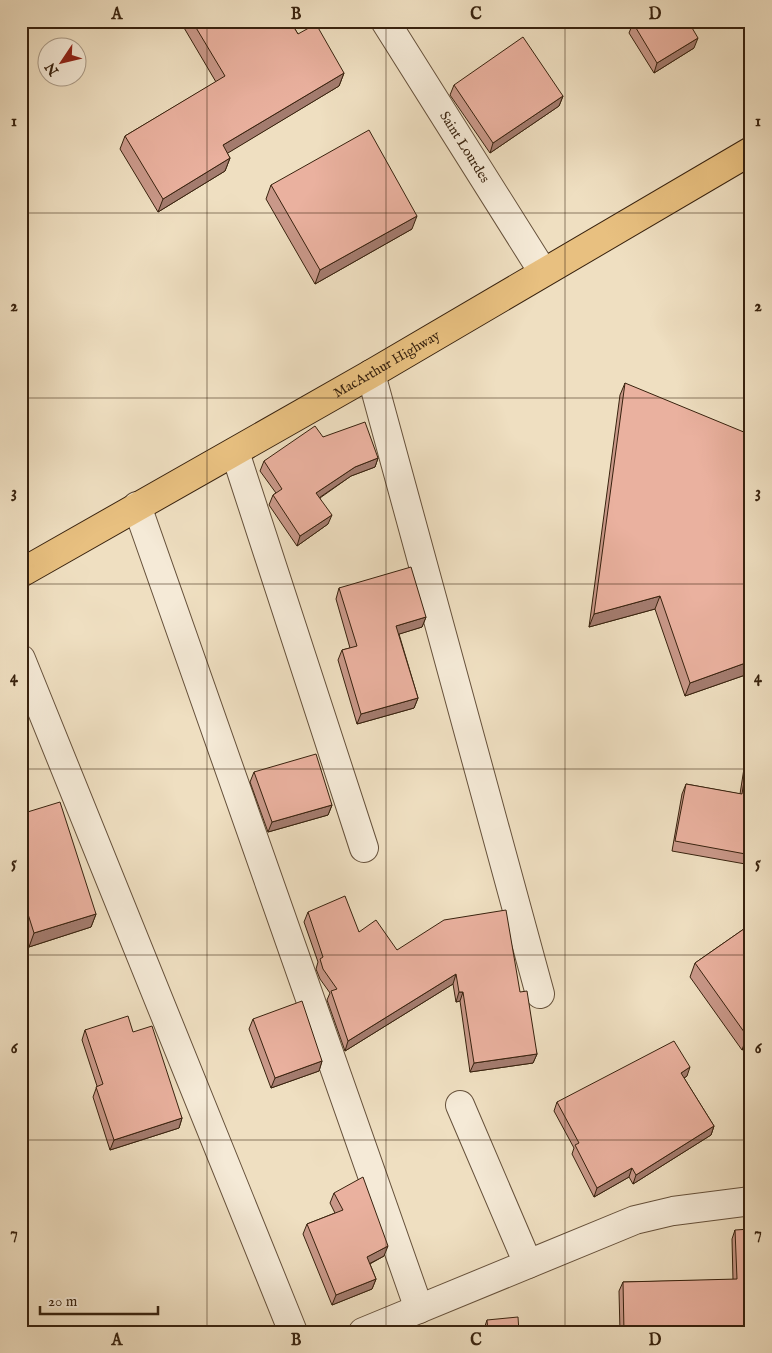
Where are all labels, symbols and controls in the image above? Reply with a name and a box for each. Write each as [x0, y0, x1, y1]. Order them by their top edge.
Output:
text: A [111, 5, 124, 25]
text: B [291, 5, 302, 25]
text: C [470, 5, 482, 25]
text: D [649, 5, 662, 25]
north arrow [38, 38, 88, 88]
text: N [41, 59, 64, 80]
street label: Saint Lourdes [435, 108, 494, 186]
text: 1 [11, 112, 17, 132]
text: 1 [755, 112, 761, 132]
text: 2 [10, 297, 18, 317]
text: 2 [754, 297, 762, 317]
street label: MacArthur Highway [330, 326, 443, 402]
text: 3 [11, 483, 17, 503]
text: 3 [755, 483, 761, 503]
text: 4 [10, 668, 19, 688]
text: 4 [754, 668, 763, 688]
text: 5 [11, 854, 17, 874]
text: 5 [755, 854, 761, 874]
text: 6 [11, 1039, 19, 1059]
text: 6 [755, 1039, 763, 1059]
text: 7 [10, 1224, 18, 1244]
text: 7 [754, 1224, 762, 1244]
scale bar [40, 1283, 158, 1315]
text: 20 m [48, 1292, 78, 1311]
text: A [111, 1331, 124, 1351]
text: B [291, 1331, 302, 1351]
text: C [470, 1331, 482, 1351]
text: D [649, 1331, 662, 1351]

